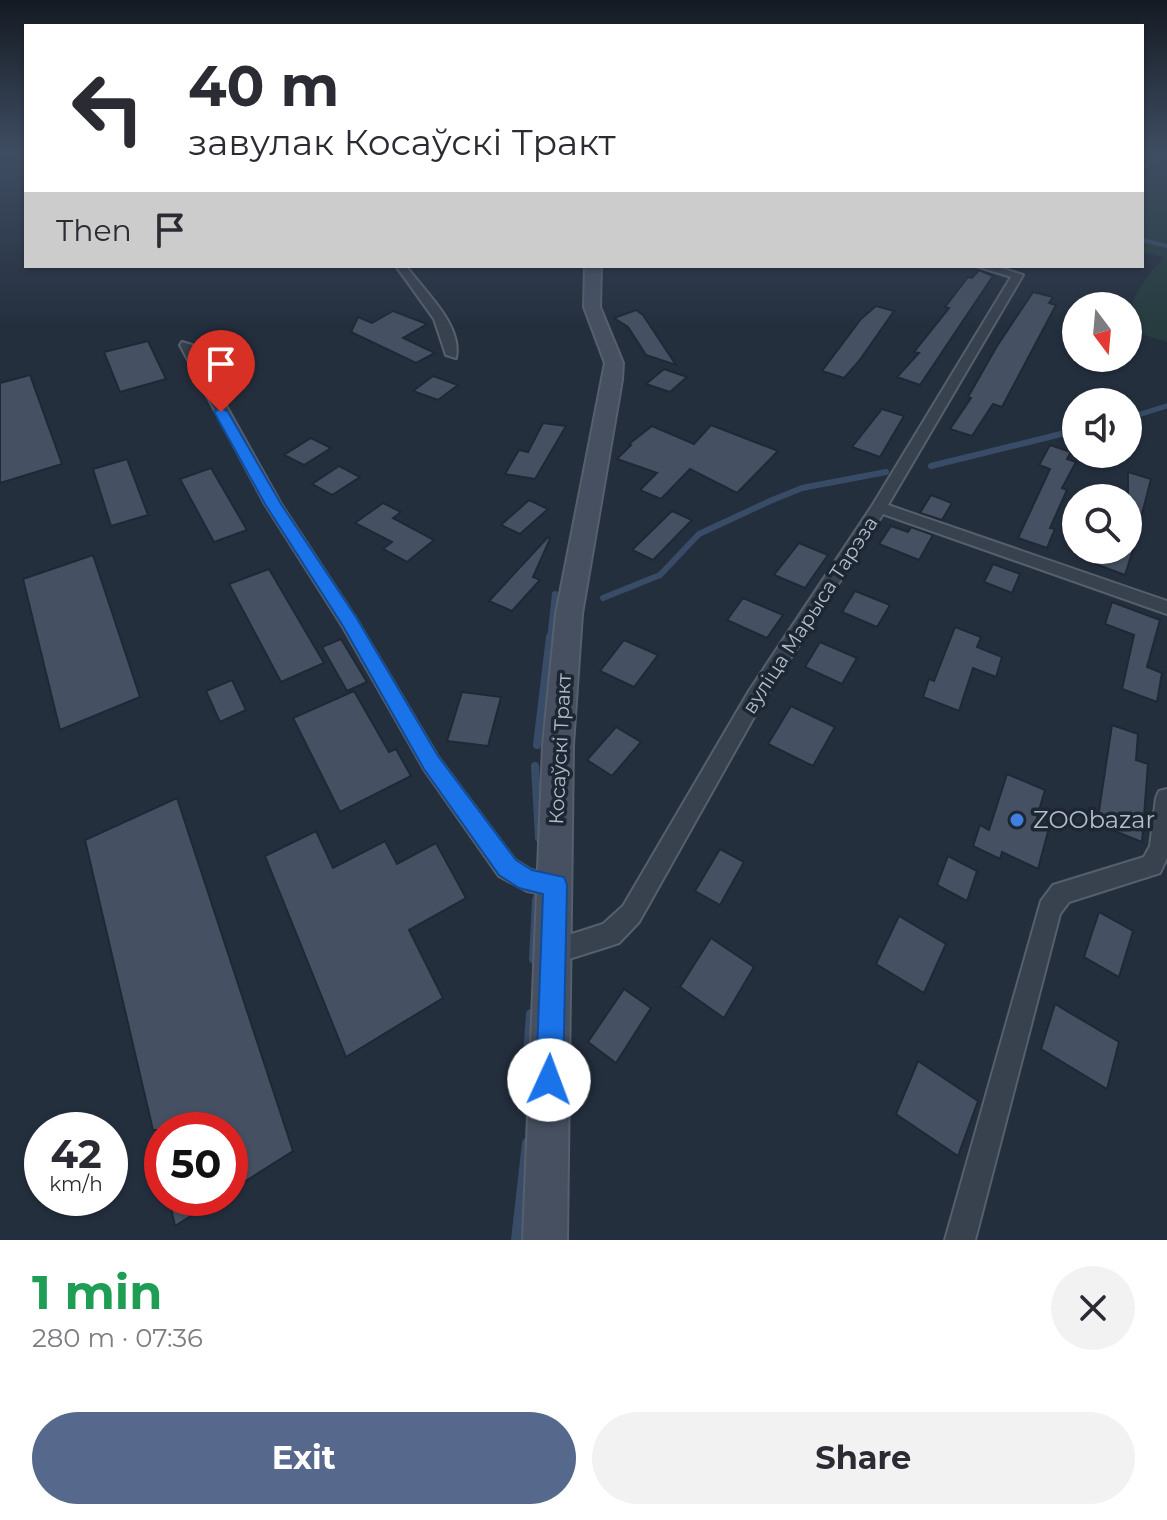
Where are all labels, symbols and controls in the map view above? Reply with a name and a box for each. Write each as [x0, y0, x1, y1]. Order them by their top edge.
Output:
text: 40 m [188, 52, 339, 120]
icon: left [56, 56, 160, 160]
text: завулак Косаўскі Тракт [188, 120, 616, 164]
icon: arrive [148, 208, 192, 252]
text: Then [56, 212, 132, 249]
north arrow [1062, 292, 1142, 372]
map controls [1062, 292, 1142, 564]
pin [187, 330, 255, 412]
icon: arrive [199, 342, 243, 386]
button: sound [1062, 388, 1142, 468]
button: search [1062, 484, 1142, 564]
street label: вуліца Марыса Тарэза [737, 512, 883, 718]
street label: Косаўскі Тракт [544, 672, 576, 825]
place label: ZOObazar [1033, 805, 1155, 834]
marker: ZOObazar [1008, 811, 1026, 829]
position arrow [507, 1038, 591, 1122]
speed limit sign: 50 [144, 1112, 248, 1216]
text: 42 [50, 1129, 102, 1178]
text: km/h [49, 1172, 103, 1196]
text: 1 min [32, 1263, 162, 1321]
button: close [1051, 1266, 1135, 1350]
text: 280 m · 07:36 [32, 1322, 203, 1354]
button: Exit [32, 1412, 576, 1504]
button: Share [592, 1412, 1135, 1504]

